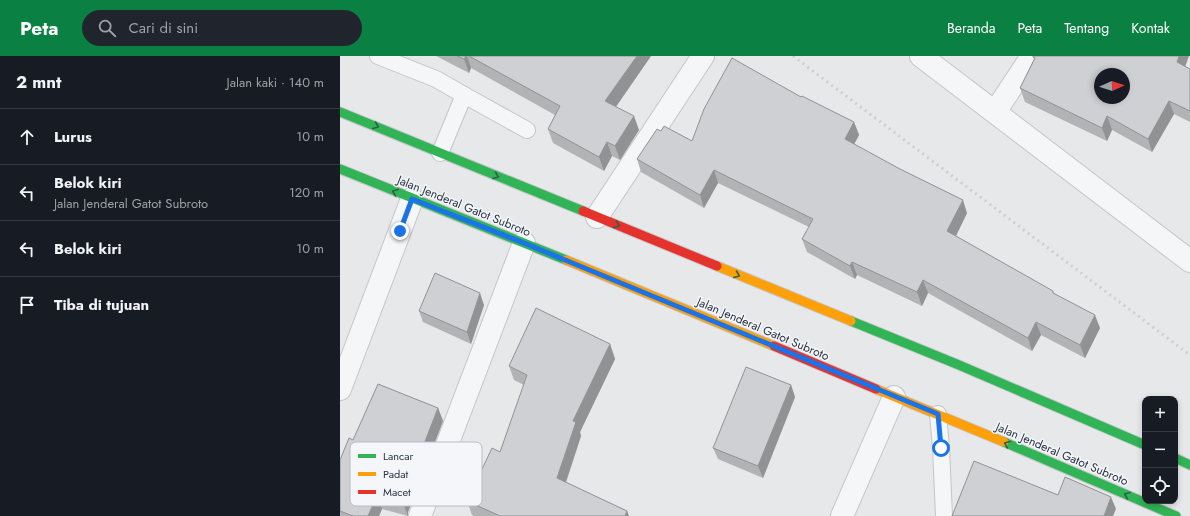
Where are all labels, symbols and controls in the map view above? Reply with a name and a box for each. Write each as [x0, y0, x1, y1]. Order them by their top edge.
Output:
search box [82, 10, 362, 46]
text: Peta [20, 15, 58, 42]
icon: search [96, 17, 118, 39]
text: Cari di sini [128, 17, 198, 39]
text: Beranda [947, 18, 996, 38]
text: Peta [1018, 18, 1042, 38]
text: Tentang [1064, 18, 1109, 38]
text: Kontak [1131, 18, 1170, 38]
north arrow [1094, 68, 1130, 104]
text: 2 mnt [16, 70, 61, 94]
text: Jalan kaki · 140 m [227, 73, 324, 92]
one-way arrow [372, 122, 379, 130]
icon: ahead [16, 126, 38, 148]
text: Lurus [54, 126, 92, 148]
text: 10 m [296, 127, 324, 146]
street label: Jalan Jenderal Gatot Subroto [393, 170, 534, 241]
one-way arrow [492, 171, 500, 179]
text: Belok kiri [54, 172, 122, 194]
icon: left [16, 182, 38, 204]
text: 120 m [289, 183, 324, 202]
one-way arrow [392, 189, 400, 197]
text: Jalan Jenderal Gatot Subroto [54, 194, 208, 213]
one-way arrow [613, 221, 620, 229]
route end [391, 222, 409, 240]
icon: left [16, 238, 38, 260]
text: Belok kiri [54, 238, 122, 260]
text: 10 m [296, 239, 324, 258]
one-way arrow [733, 270, 740, 278]
street label: Jalan Jenderal Gatot Subroto [692, 292, 832, 365]
icon: arrive [16, 294, 38, 316]
text: Tiba di tujuan [54, 294, 149, 316]
map controls [1142, 396, 1178, 504]
button: + [1142, 396, 1178, 432]
street label: Jalan Jenderal Gatot Subroto [991, 417, 1131, 490]
button: − [1142, 432, 1178, 468]
route start [932, 439, 950, 457]
one-way arrow [1004, 441, 1012, 449]
legend [350, 442, 482, 506]
text: Lancar [383, 448, 414, 464]
text: Padat [383, 466, 409, 482]
button: locate [1142, 468, 1178, 504]
text: Macet [383, 484, 411, 500]
one-way arrow [1123, 492, 1131, 500]

